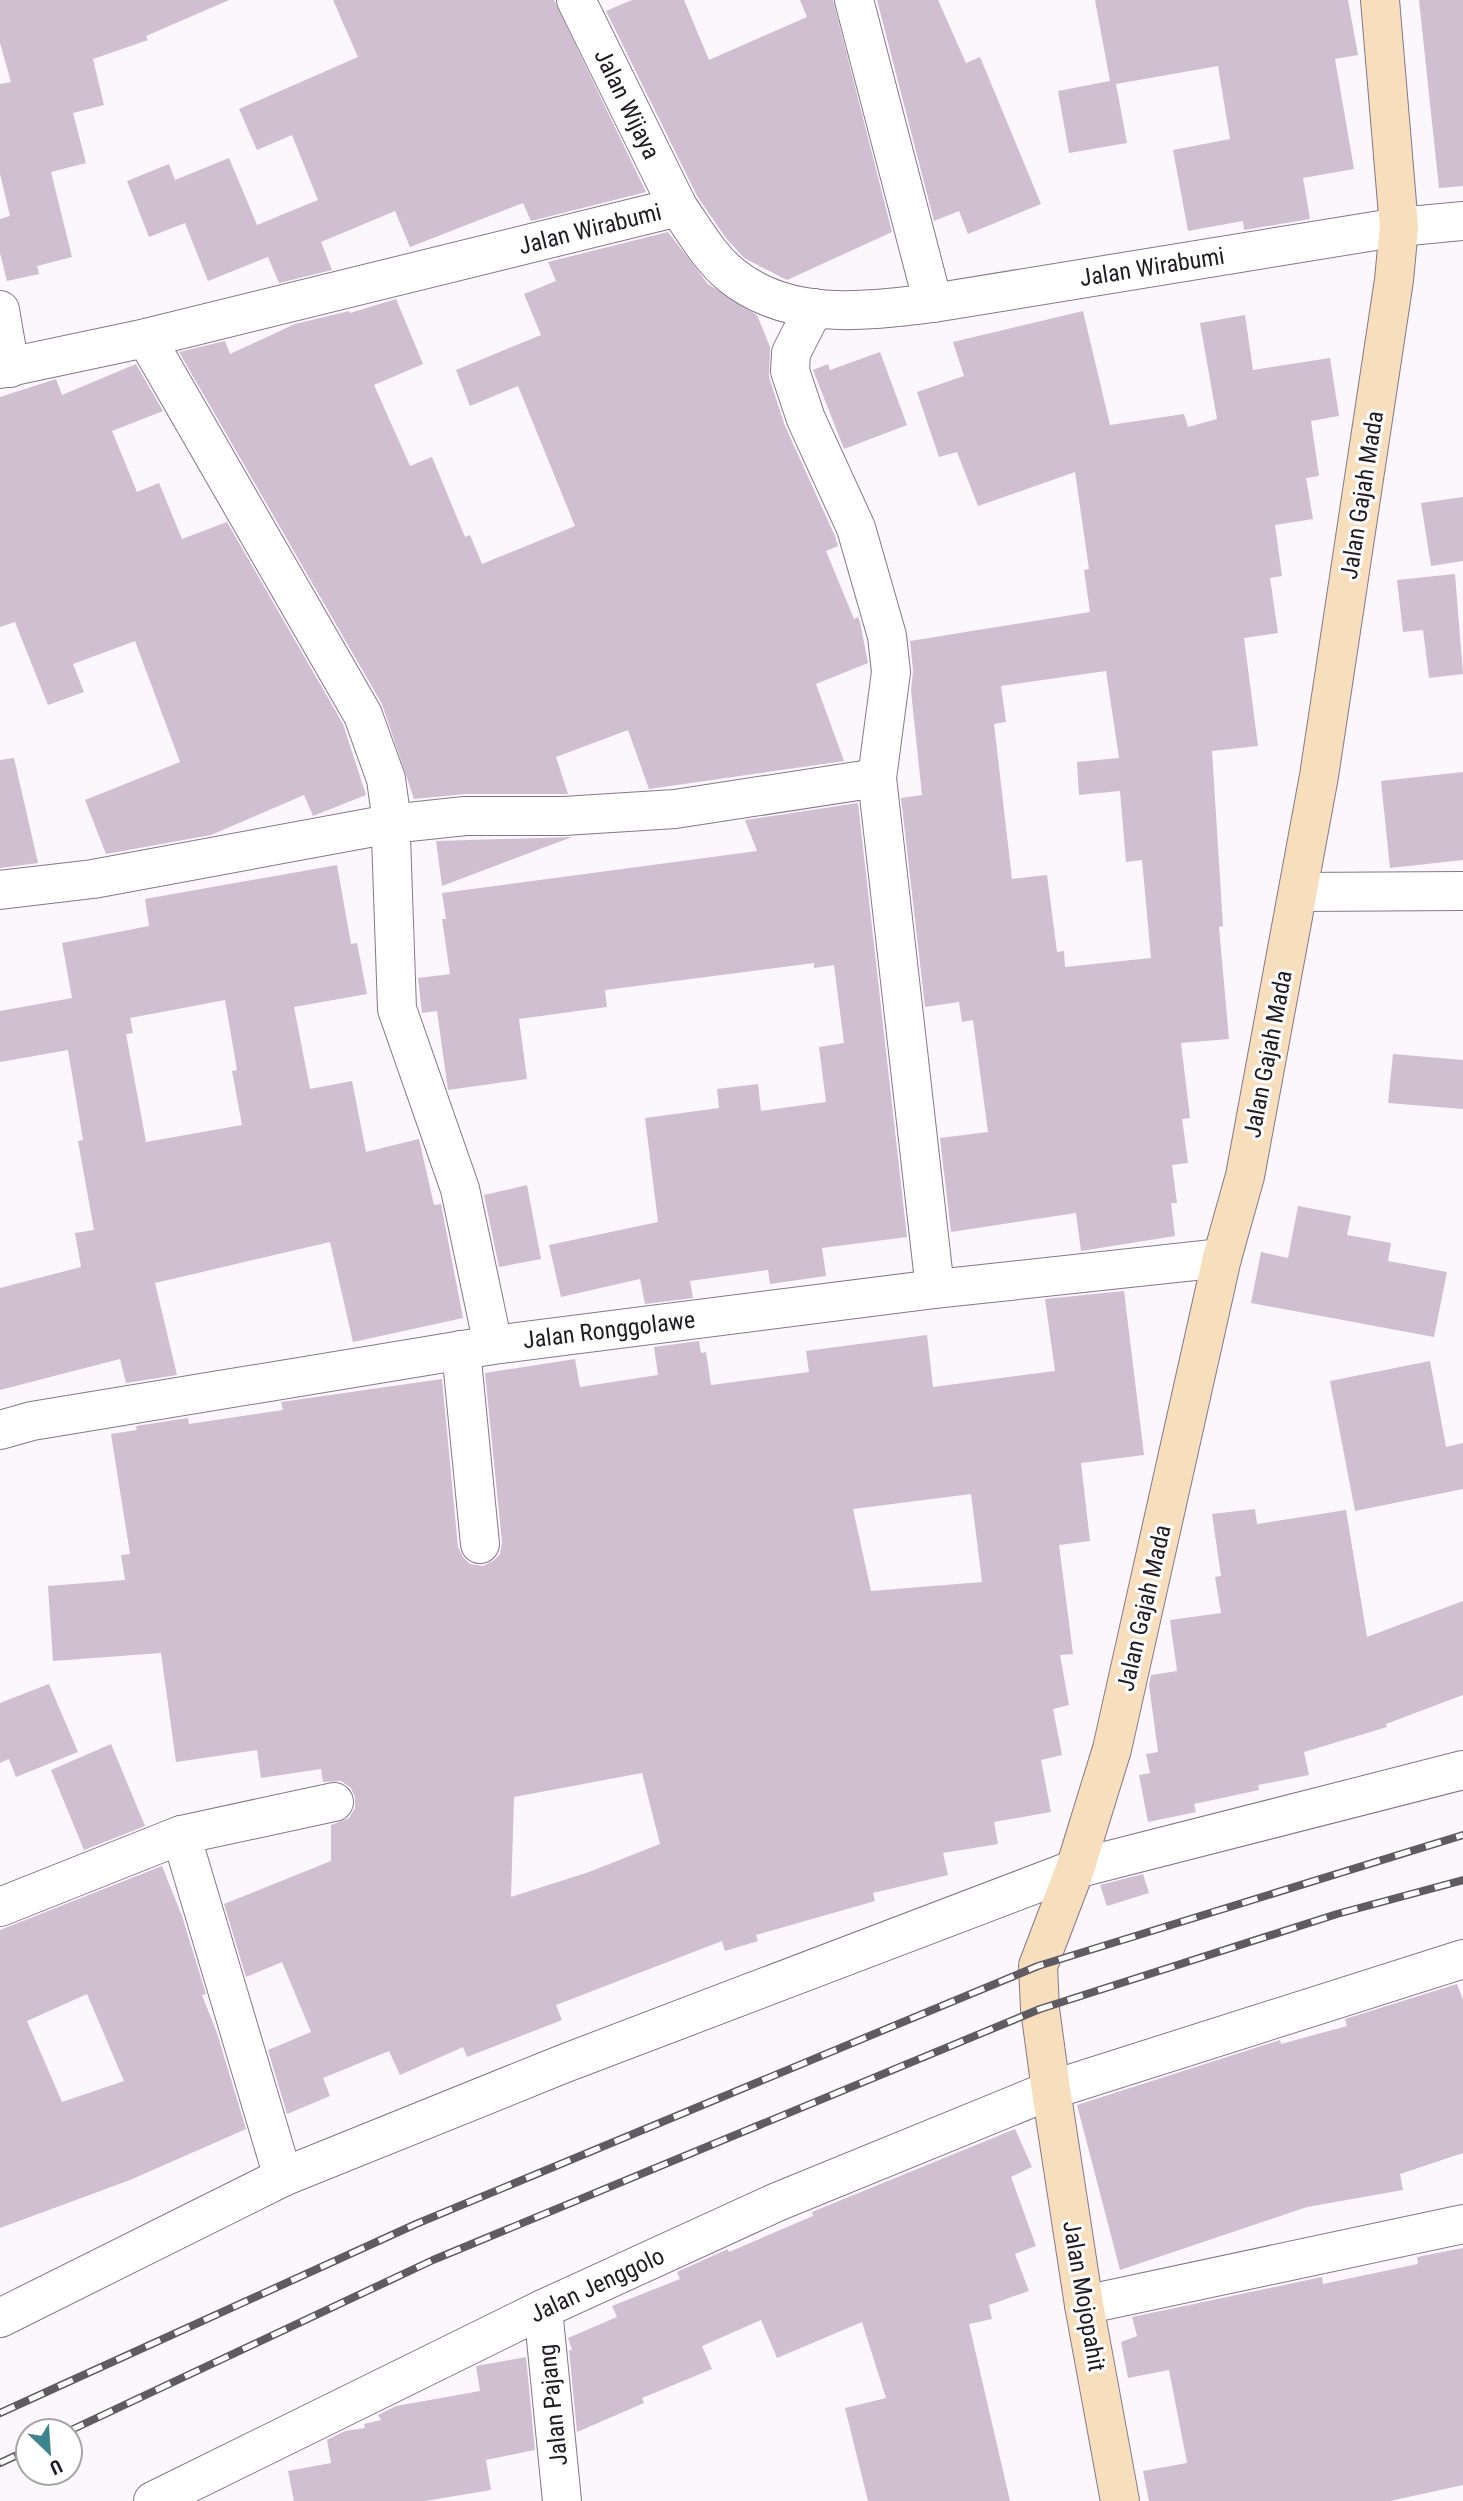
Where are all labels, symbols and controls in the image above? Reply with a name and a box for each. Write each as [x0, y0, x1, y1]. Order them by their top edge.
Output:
street label: Jalan Wijaya [588, 44, 666, 164]
street label: Jalan Wirabumi [516, 198, 664, 260]
street label: Jalan Wirabumi [1078, 242, 1226, 292]
street label: Jalan Gajah Mada [1335, 409, 1389, 581]
street label: Jalan Gajah Mada [1238, 968, 1298, 1140]
street label: Jalan Ronggolawe [521, 1306, 697, 1354]
street label: Jalan Gajah Mada [1111, 1522, 1177, 1694]
street label: Jalan Mojopahit [1057, 2219, 1111, 2373]
street label: Jalan Jenggolo [525, 2242, 669, 2328]
street label: Jalan Pajang [533, 2343, 573, 2467]
north arrow [14, 2417, 84, 2487]
text: U [46, 2454, 66, 2480]

